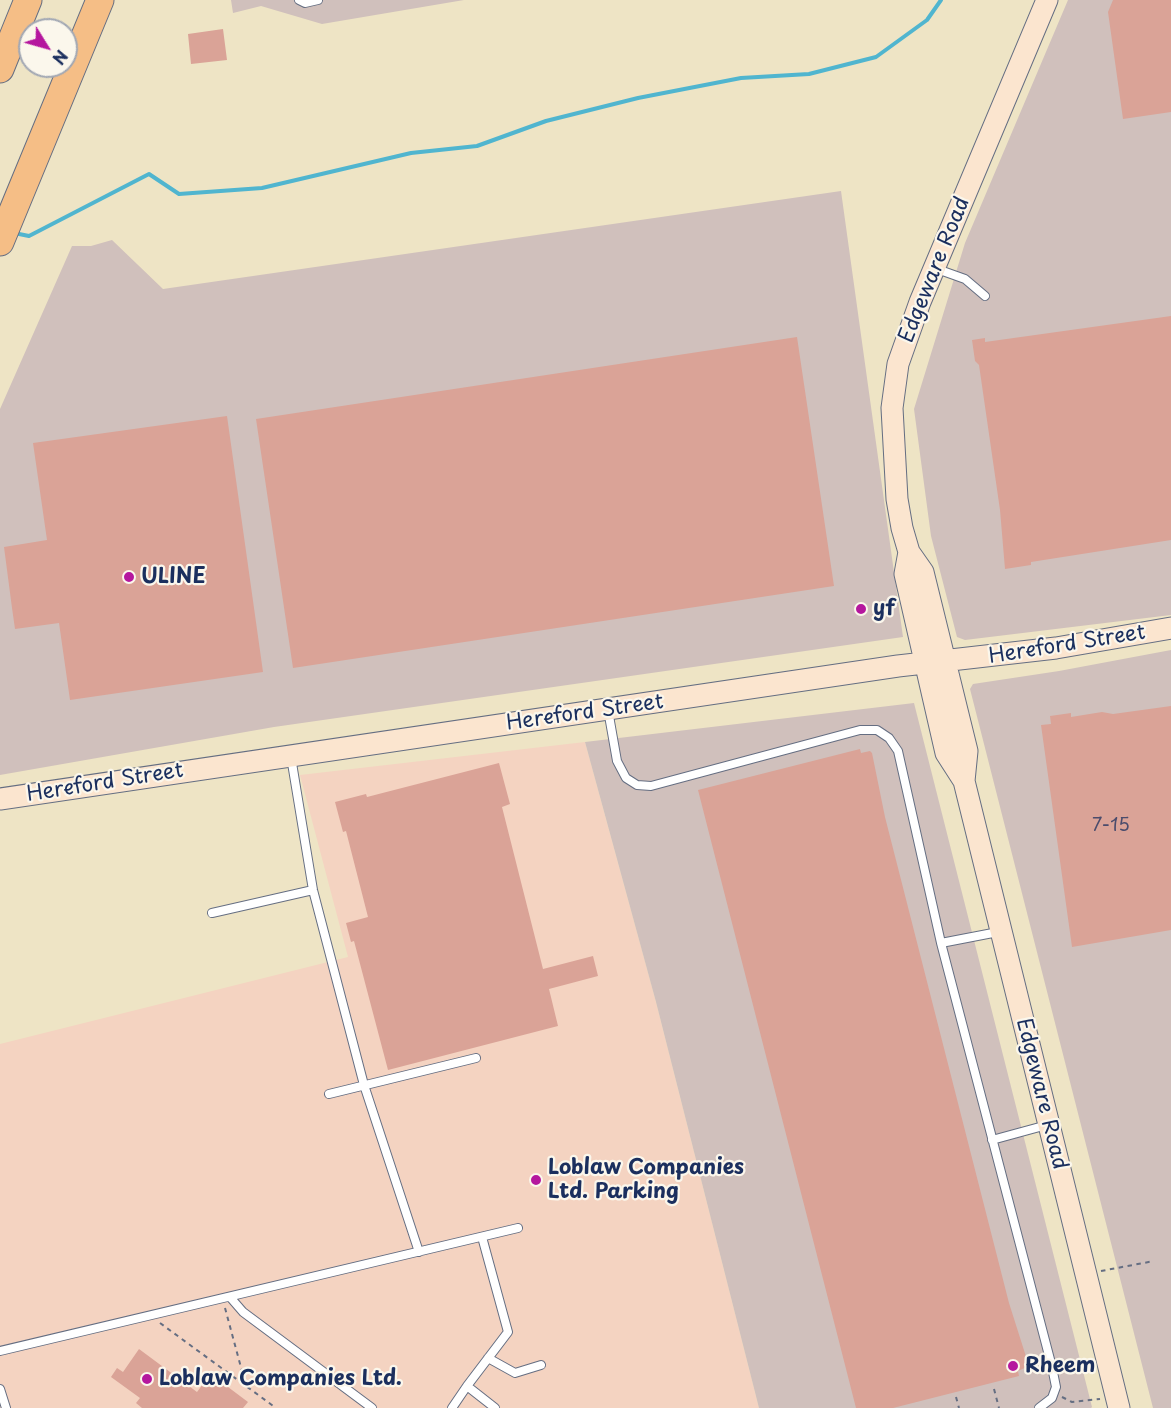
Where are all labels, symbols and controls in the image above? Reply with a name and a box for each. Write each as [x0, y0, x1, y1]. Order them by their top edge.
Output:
north arrow [18, 18, 78, 78]
text: N [47, 45, 74, 70]
street label: Edgeware Road [894, 193, 976, 347]
place label: ULINE [141, 564, 206, 590]
marker: ULINE [122, 570, 136, 584]
place label: yf [873, 596, 895, 622]
marker: yf [854, 602, 868, 616]
street label: Hereford Street [987, 620, 1147, 670]
street label: Hereford Street [505, 689, 665, 737]
street label: Hereford Street [25, 758, 185, 808]
house number: 7-15 [1092, 815, 1130, 837]
street label: Edgeware Road [1010, 1016, 1072, 1172]
place label: Loblaw Companies Ltd. Parking [548, 1155, 744, 1205]
marker: Loblaw Companies Ltd. Parking [529, 1173, 543, 1187]
place label: Rheem [1025, 1353, 1095, 1379]
marker: Rheem [1006, 1359, 1020, 1373]
place label: Loblaw Companies Ltd. [159, 1366, 402, 1392]
marker: Loblaw Companies Ltd. [140, 1372, 154, 1386]

